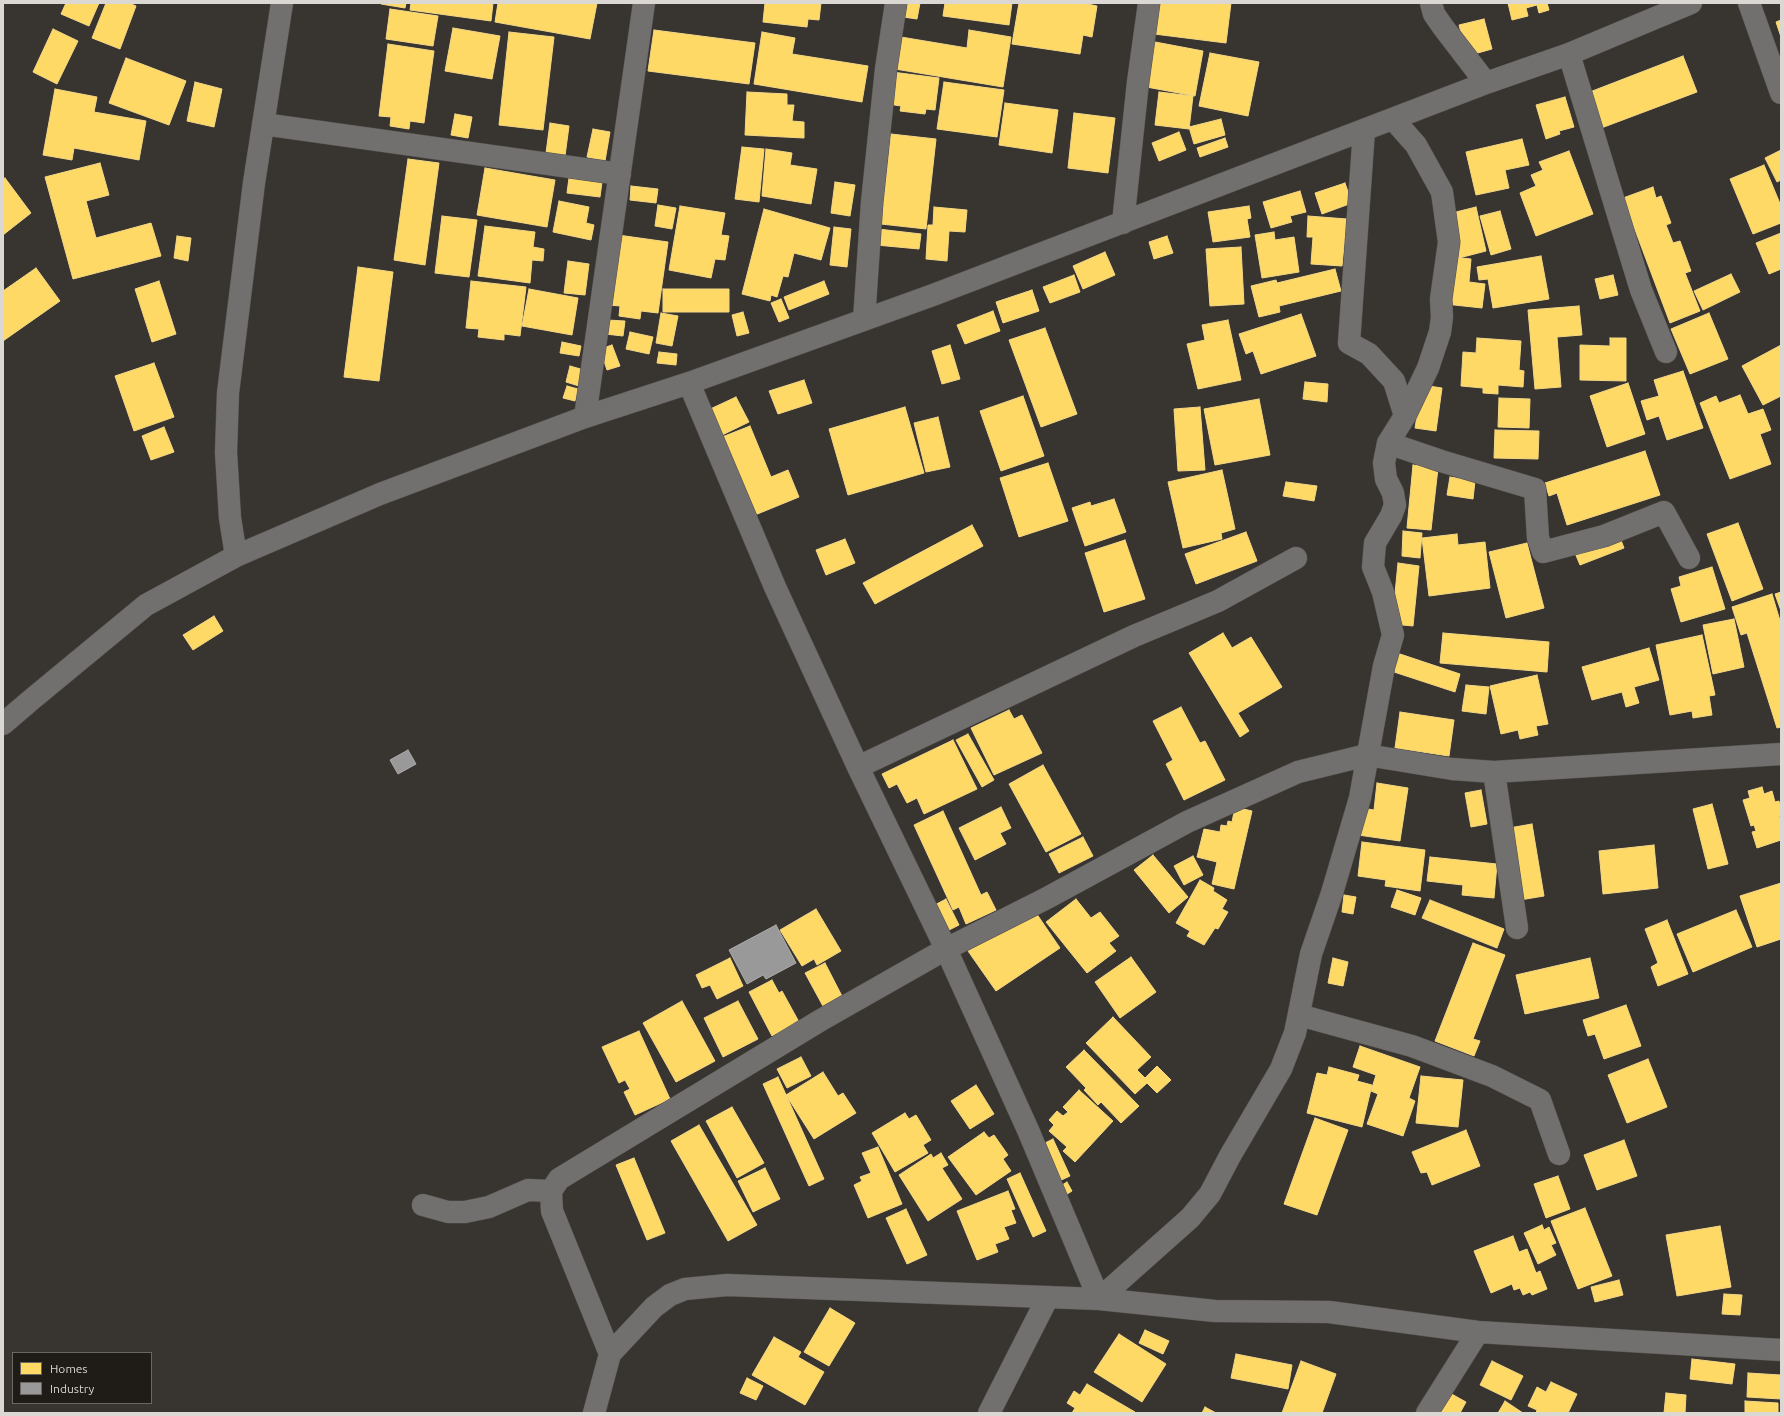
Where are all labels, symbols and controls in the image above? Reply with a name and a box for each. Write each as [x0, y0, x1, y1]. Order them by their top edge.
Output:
legend [12, 1352, 152, 1404]
text: Homes [50, 1362, 88, 1375]
text: Industry [50, 1382, 94, 1395]

